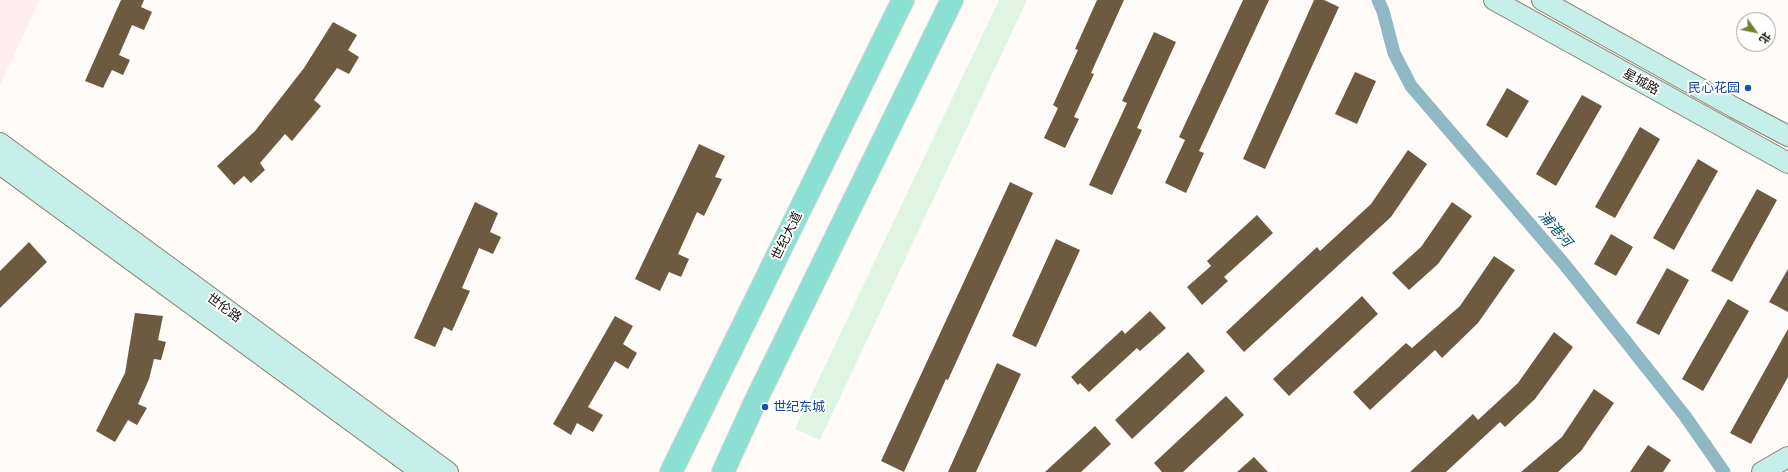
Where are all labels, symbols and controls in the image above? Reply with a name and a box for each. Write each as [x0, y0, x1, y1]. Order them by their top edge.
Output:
north arrow [1736, 12, 1776, 52]
text: 北 [1756, 30, 1774, 46]
street label: 星城路 [1620, 66, 1662, 98]
place label: 民心花园 [1688, 80, 1740, 96]
marker: 民心花园 [1743, 83, 1753, 93]
water label: 浦港河 [1535, 208, 1575, 250]
street label: 世纪大道 [769, 209, 805, 263]
street label: 世伦路 [204, 290, 244, 326]
place label: 世纪东城 [773, 399, 825, 415]
marker: 世纪东城 [760, 402, 770, 412]

